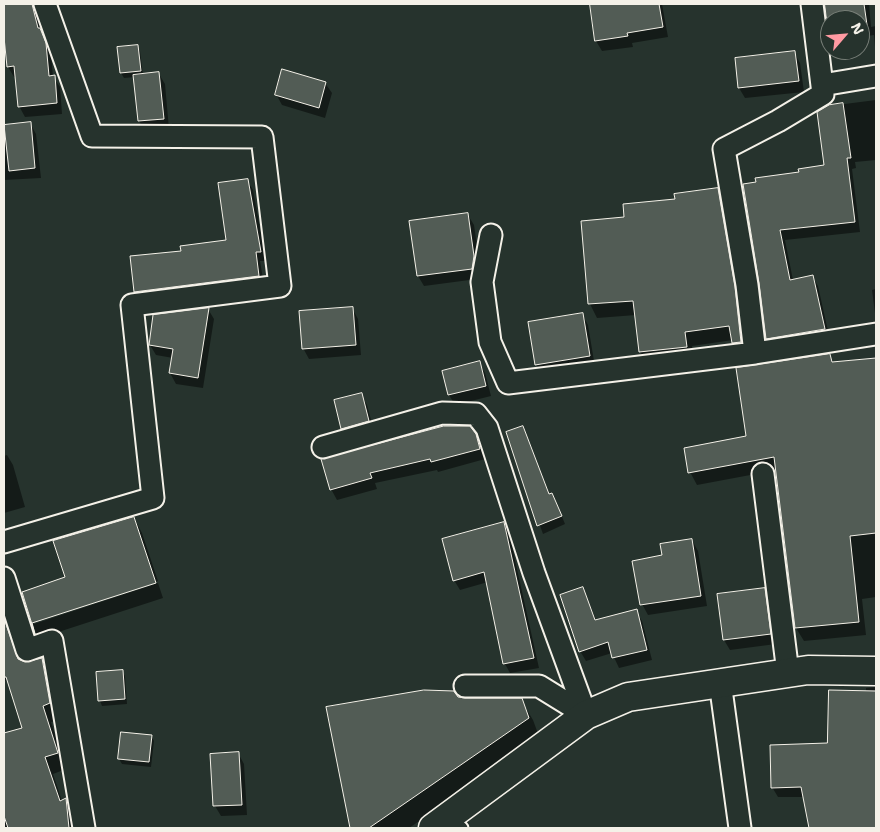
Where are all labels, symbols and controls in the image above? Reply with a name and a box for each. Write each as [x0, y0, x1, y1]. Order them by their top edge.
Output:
north arrow [820, 10, 870, 60]
text: N [847, 20, 868, 38]

